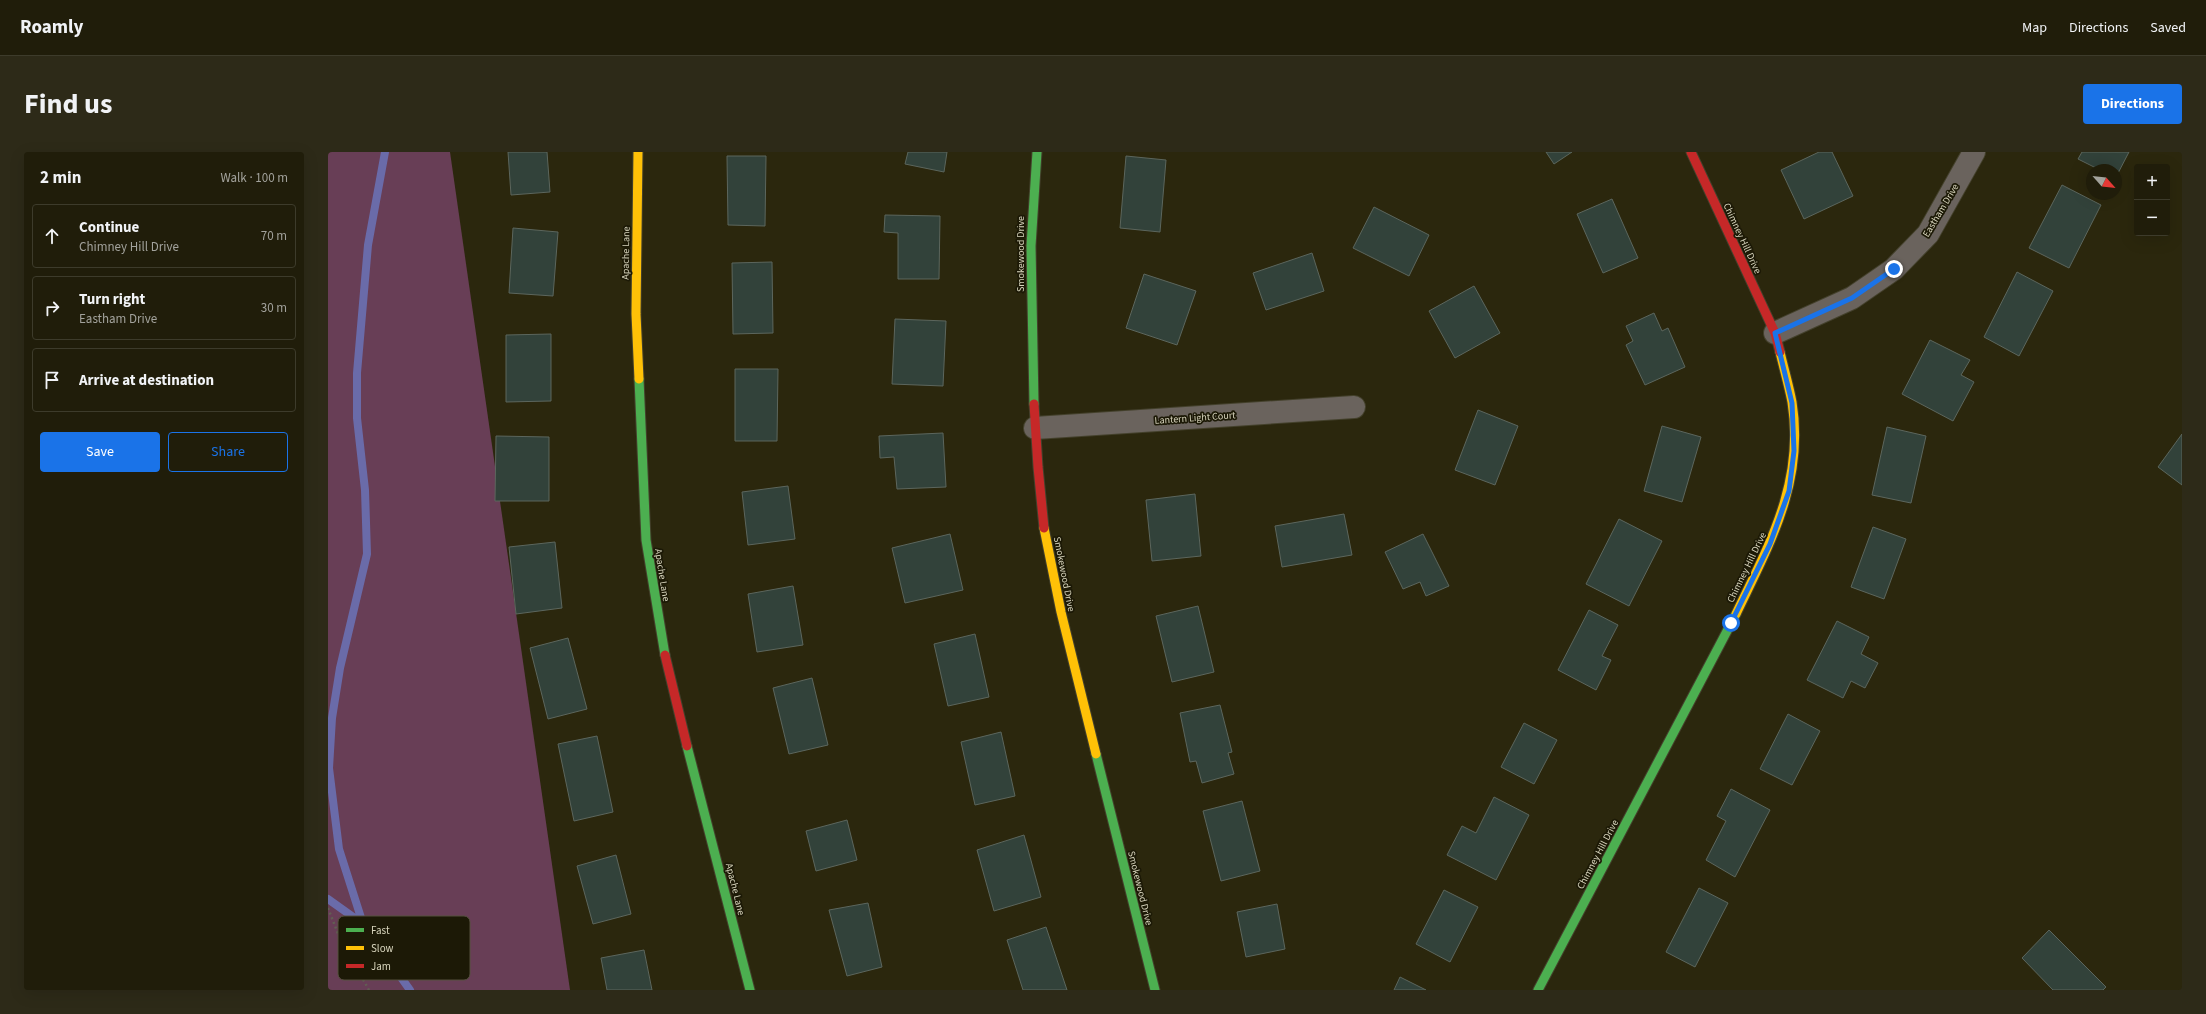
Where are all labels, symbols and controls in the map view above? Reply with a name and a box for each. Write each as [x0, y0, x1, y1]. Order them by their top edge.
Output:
text: Roamly [20, 14, 83, 41]
text: Map [2022, 18, 2047, 38]
text: Directions [2069, 18, 2128, 38]
text: Saved [2150, 18, 2186, 38]
text: Find us [24, 84, 112, 124]
button: Directions [2083, 84, 2182, 124]
north arrow [2086, 164, 2122, 200]
map controls [2134, 164, 2170, 236]
button: + [2134, 164, 2170, 200]
text: 2 min [40, 166, 81, 190]
text: Walk · 100 m [220, 169, 288, 187]
street label: Eastham Drive [1919, 181, 1962, 240]
button: − [2134, 200, 2170, 236]
street label: Chimney Hill Drive [1720, 201, 1765, 276]
street label: Smokewood Drive [1014, 216, 1028, 292]
text: Continue [79, 217, 139, 238]
icon: ahead [41, 225, 63, 247]
street label: Apache Lane [619, 226, 633, 280]
text: 70 m [261, 227, 287, 245]
text: Chimney Hill Drive [79, 238, 179, 256]
route end [1885, 260, 1903, 278]
text: Turn right [79, 289, 145, 310]
icon: right [41, 297, 63, 319]
text: 30 m [261, 299, 287, 317]
text: Eastham Drive [79, 310, 157, 328]
icon: arrive [41, 369, 63, 391]
text: Arrive at destination [79, 370, 214, 391]
street label: Lantern Light Court [1154, 408, 1237, 428]
button: Save [40, 432, 160, 472]
button: Share [168, 432, 288, 472]
street label: Chimney Hill Drive [1724, 530, 1770, 605]
street label: Smokewood Drive [1050, 536, 1078, 613]
street label: Apache Lane [651, 548, 673, 603]
route start [1722, 614, 1740, 632]
street label: Chimney Hill Drive [1574, 817, 1622, 892]
street label: Smokewood Drive [1124, 850, 1156, 927]
street label: Apache Lane [722, 862, 748, 917]
legend [338, 916, 470, 980]
text: Fast [371, 923, 390, 938]
text: Slow [371, 941, 394, 956]
text: Jam [371, 959, 391, 974]

